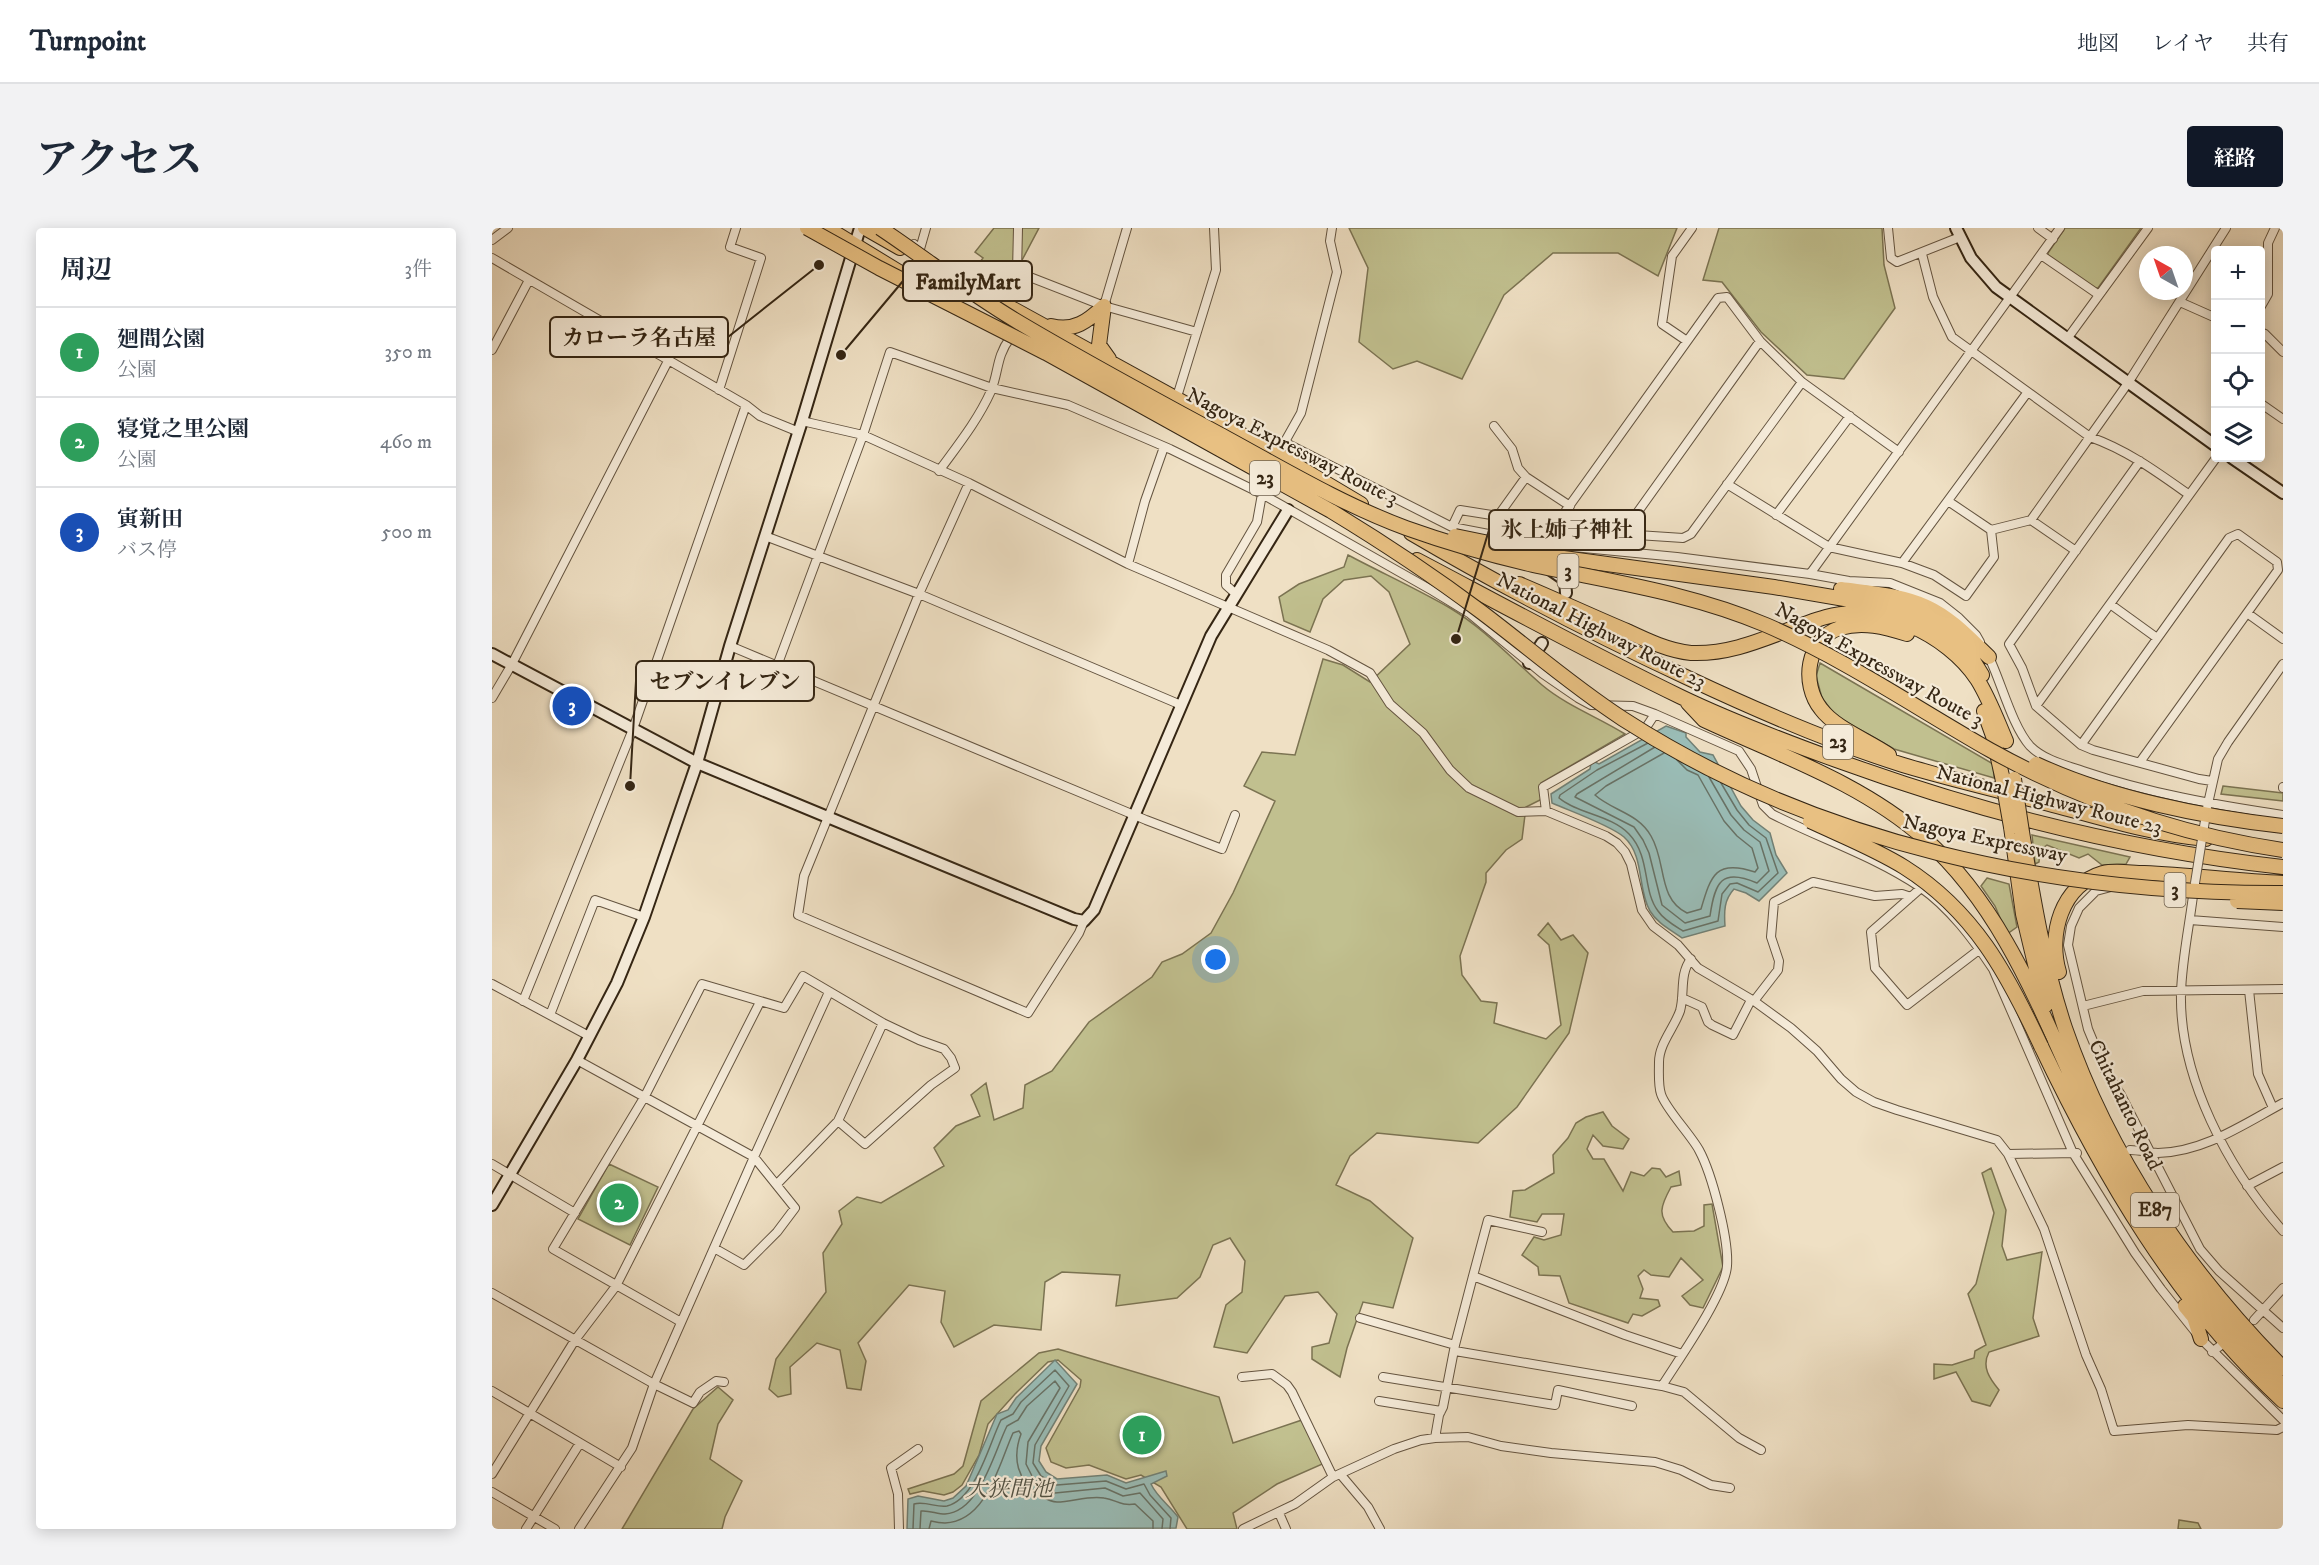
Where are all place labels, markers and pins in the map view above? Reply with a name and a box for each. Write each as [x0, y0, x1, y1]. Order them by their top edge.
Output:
callout: FamilyMart [903, 261, 1032, 301]
callout: カローラ名古屋 [550, 317, 728, 357]
callout: 氷上姉子神社 [1489, 510, 1645, 550]
callout: セブンイレブン [636, 661, 814, 701]
pin: 3 [552, 684, 592, 728]
pin: 2 [600, 1180, 638, 1226]
pin: 1 [1122, 1412, 1162, 1458]

